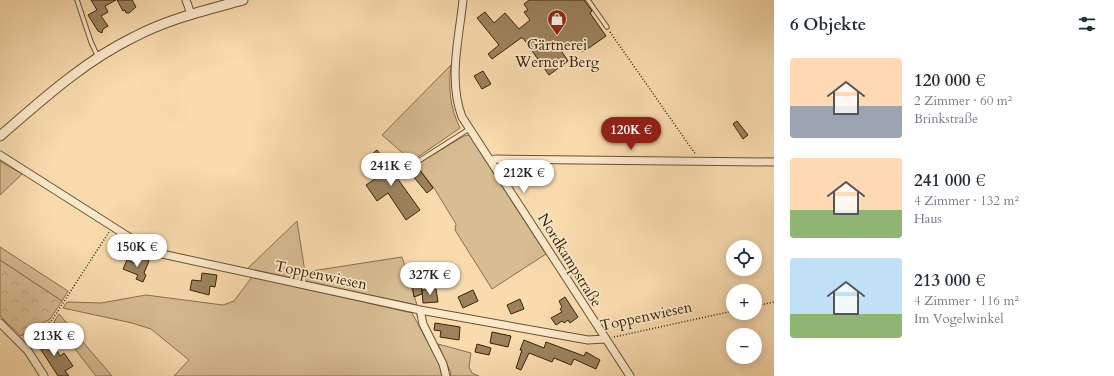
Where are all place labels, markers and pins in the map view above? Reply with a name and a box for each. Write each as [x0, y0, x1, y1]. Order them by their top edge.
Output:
shop icon: Gärtnerei Werner Berg [546, 8, 568, 36]
place label: Gärtnerei Werner Berg [514, 35, 600, 72]
pin: 120K € [598, 117, 664, 151]
pin: 241K € [358, 153, 424, 187]
pin: 212K € [491, 160, 557, 194]
pin: 150K € [104, 234, 170, 268]
pin: 327K € [397, 262, 463, 296]
pin: 213K € [21, 323, 87, 357]

